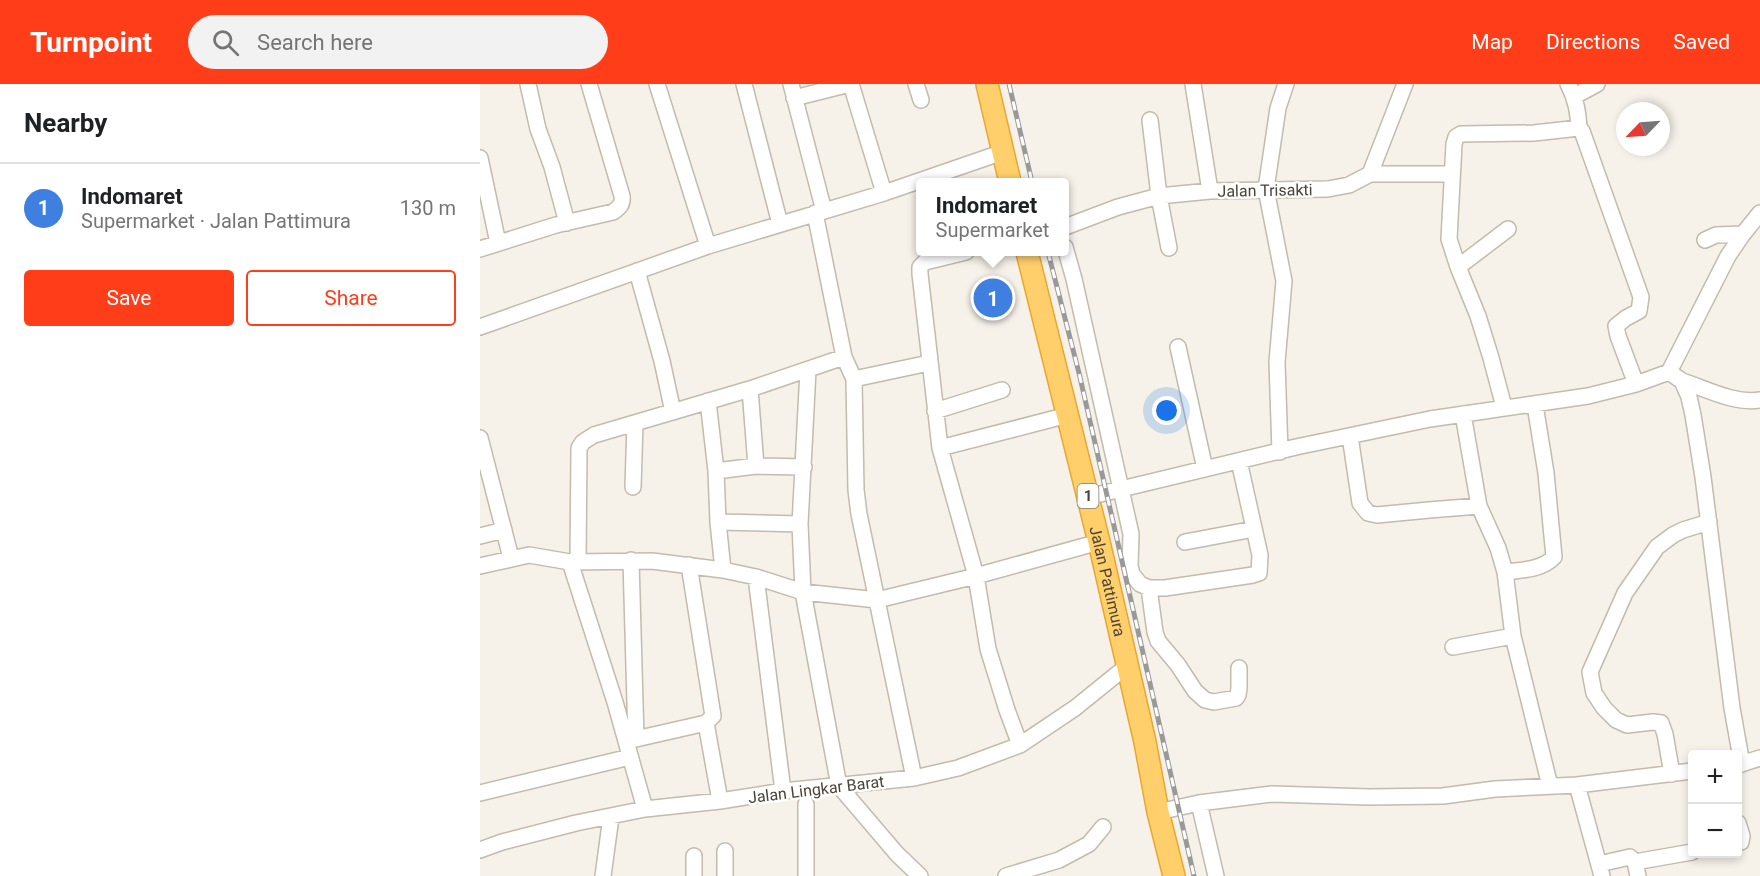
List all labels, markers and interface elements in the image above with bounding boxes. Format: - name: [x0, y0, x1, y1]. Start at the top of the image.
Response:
- search box: [188, 15, 608, 69]
- text: Turnpoint: [30, 26, 152, 59]
- icon: search: [209, 26, 242, 59]
- text: Search here: [257, 30, 373, 55]
- text: Map: [1471, 30, 1513, 54]
- text: Directions: [1546, 30, 1640, 54]
- text: Saved: [1673, 30, 1730, 54]
- north arrow: [1616, 102, 1670, 156]
- text: Nearby: [24, 108, 107, 138]
- popup: [916, 178, 1069, 256]
- street label: Jalan Trisakti: [1217, 180, 1313, 201]
- text: Indomaret: [81, 184, 183, 209]
- text: Indomaret: [936, 193, 1037, 218]
- text: 1: [38, 196, 49, 220]
- text: 130 m: [400, 196, 456, 220]
- text: Supermarket · Jalan Pattimura: [81, 209, 351, 233]
- text: Supermarket: [936, 218, 1049, 242]
- button: Save: [24, 270, 234, 326]
- button: Share: [246, 270, 456, 326]
- pin: 1: [974, 276, 1012, 320]
- your location: [1152, 396, 1181, 425]
- road number: 1: [1078, 484, 1098, 508]
- street label: Jalan Pattimura: [1085, 524, 1129, 638]
- map controls: [1688, 750, 1742, 858]
- button: +: [1688, 750, 1742, 804]
- street label: Jalan Lingkar Barat: [747, 772, 885, 807]
- button: −: [1688, 804, 1742, 858]

